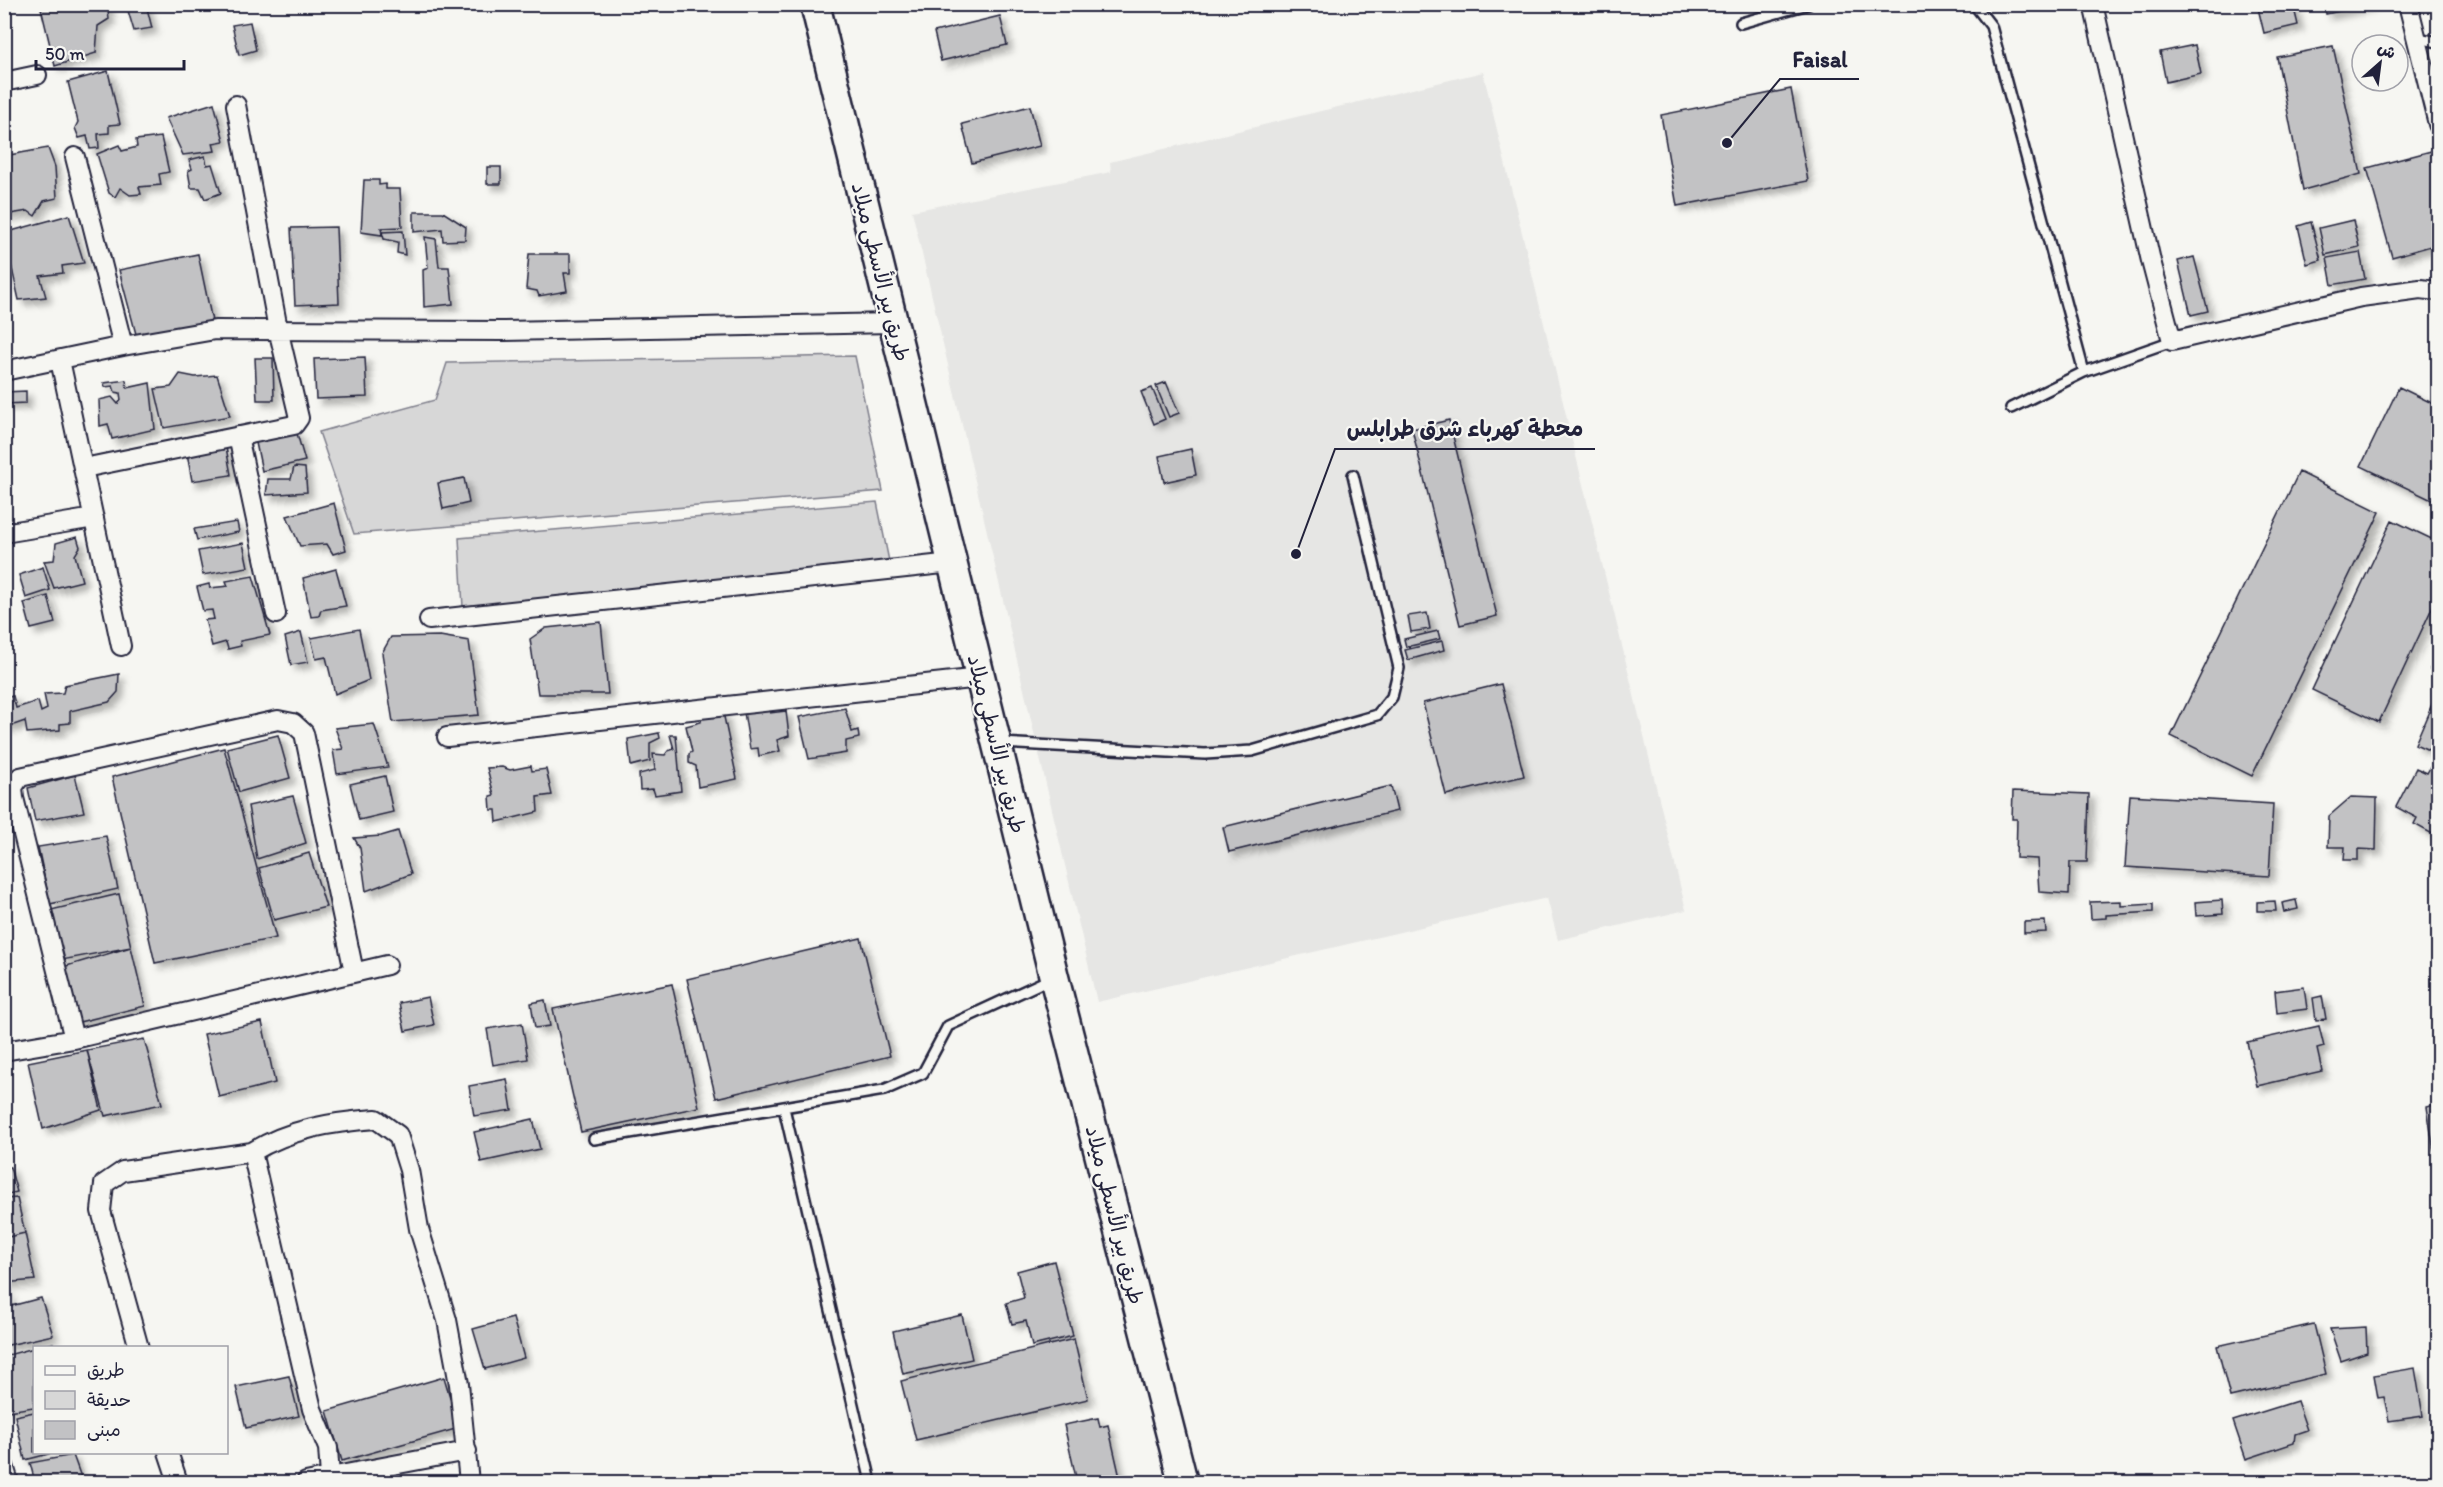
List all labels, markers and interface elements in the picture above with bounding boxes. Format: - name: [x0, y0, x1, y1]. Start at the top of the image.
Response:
- scale bar: [36, 33, 184, 71]
- north arrow: [2350, 33, 2410, 93]
- text: ش: [2375, 38, 2399, 63]
- callout: Faisal: [1780, 39, 1859, 79]
- text: 50 m: [45, 43, 85, 65]
- text: Faisal: [1792, 46, 1848, 73]
- street label: طريق بير الأسطى ميلاد: [845, 180, 916, 365]
- callout: محطة كهرباء شرق طرابلس: [1335, 409, 1595, 449]
- text: محطة كهرباء شرق طرابلس: [1347, 415, 1583, 442]
- street label: طريق بير الأسطى ميلاد: [961, 652, 1032, 837]
- street label: طريق بير الأسطى ميلاد: [1079, 1123, 1150, 1308]
- legend: [33, 1346, 228, 1454]
- text: طريق: [87, 1359, 125, 1381]
- text: حديقة: [87, 1389, 131, 1411]
- text: مبنى: [87, 1419, 121, 1441]

